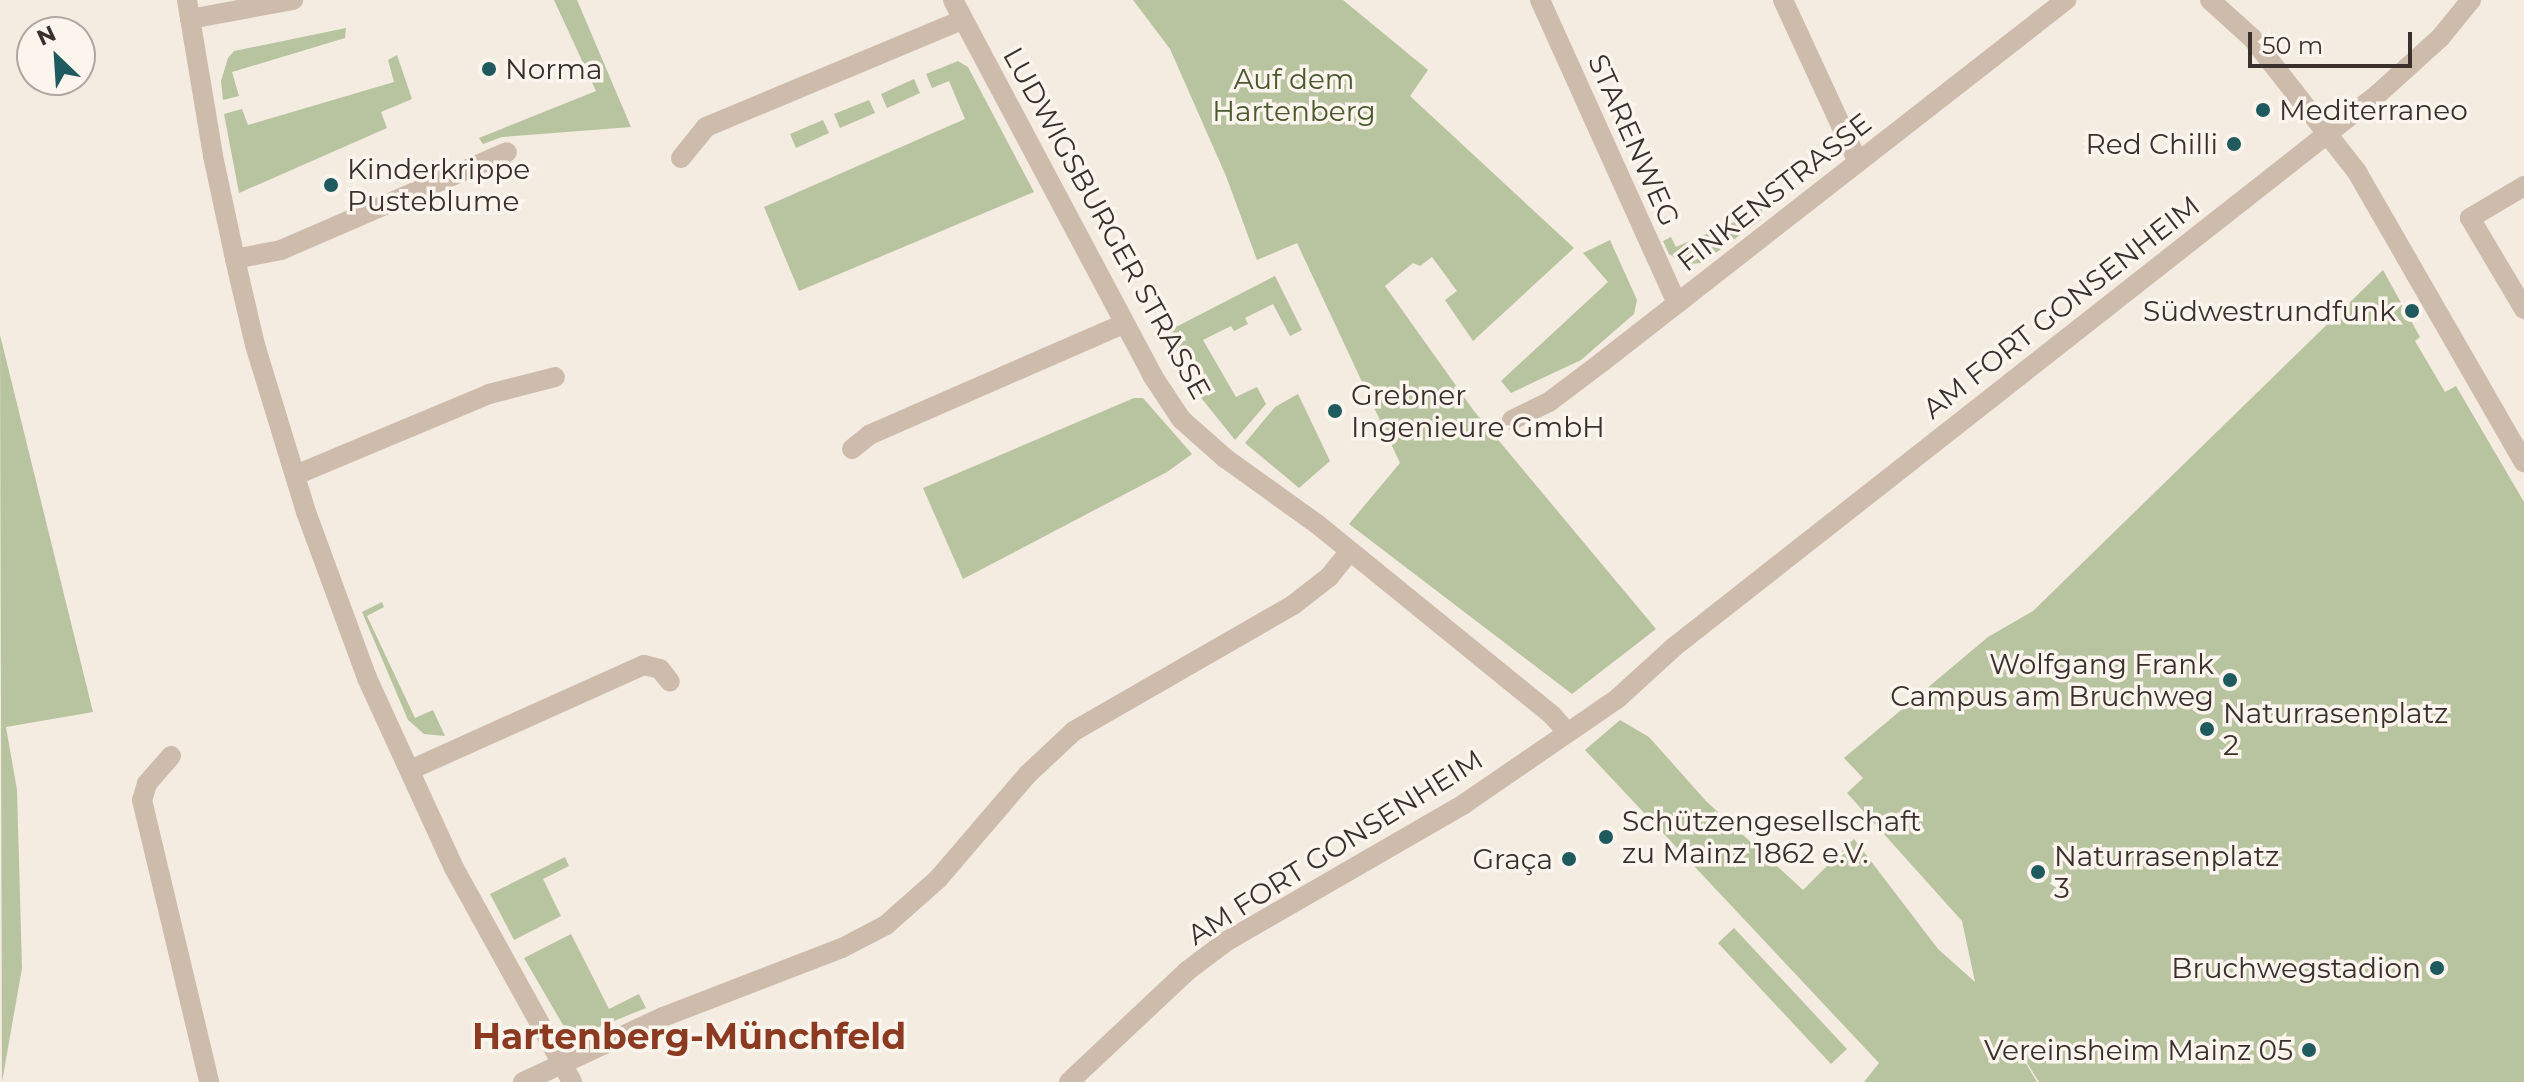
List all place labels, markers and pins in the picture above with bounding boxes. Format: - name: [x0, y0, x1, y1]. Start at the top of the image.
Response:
- place label: Norma: [505, 52, 603, 86]
- marker: Norma: [480, 60, 498, 78]
- place label: Mediterraneo: [2279, 93, 2468, 127]
- marker: Mediterraneo: [2254, 101, 2272, 119]
- place label: Red Chilli: [2086, 127, 2218, 161]
- marker: Red Chilli: [2225, 135, 2243, 153]
- place label: Kinderkrippe Pusteblume: [347, 152, 530, 218]
- marker: Kinderkrippe Pusteblume: [322, 176, 340, 194]
- place label: Südwestrundfunk: [2143, 294, 2396, 328]
- marker: Südwestrundfunk: [2403, 302, 2421, 320]
- place label: Grebner Ingenieure GmbH: [1351, 378, 1605, 444]
- marker: Grebner Ingenieure GmbH: [1326, 402, 1344, 420]
- place label: Wolfgang Frank Campus am Bruchweg: [1890, 647, 2214, 713]
- marker: Wolfgang Frank Campus am Bruchweg: [2221, 671, 2239, 689]
- place label: Naturrasenplatz 2: [2223, 696, 2448, 762]
- marker: Naturrasenplatz 2: [2198, 720, 2216, 738]
- place label: Schützengesellschaft zu Mainz 1862 e.V.: [1622, 804, 1921, 870]
- marker: Schützengesellschaft zu Mainz 1862 e.V.: [1597, 828, 1615, 846]
- place label: Naturrasenplatz 3: [2054, 839, 2279, 905]
- place label: Graça: [1472, 842, 1553, 876]
- marker: Graça: [1560, 850, 1578, 868]
- marker: Naturrasenplatz 3: [2029, 863, 2047, 881]
- place label: Bruchwegstadion: [2171, 951, 2421, 985]
- marker: Bruchwegstadion: [2428, 959, 2446, 977]
- place label: Vereinsheim Mainz 05: [1984, 1033, 2293, 1067]
- marker: Vereinsheim Mainz 05: [2300, 1041, 2318, 1059]

